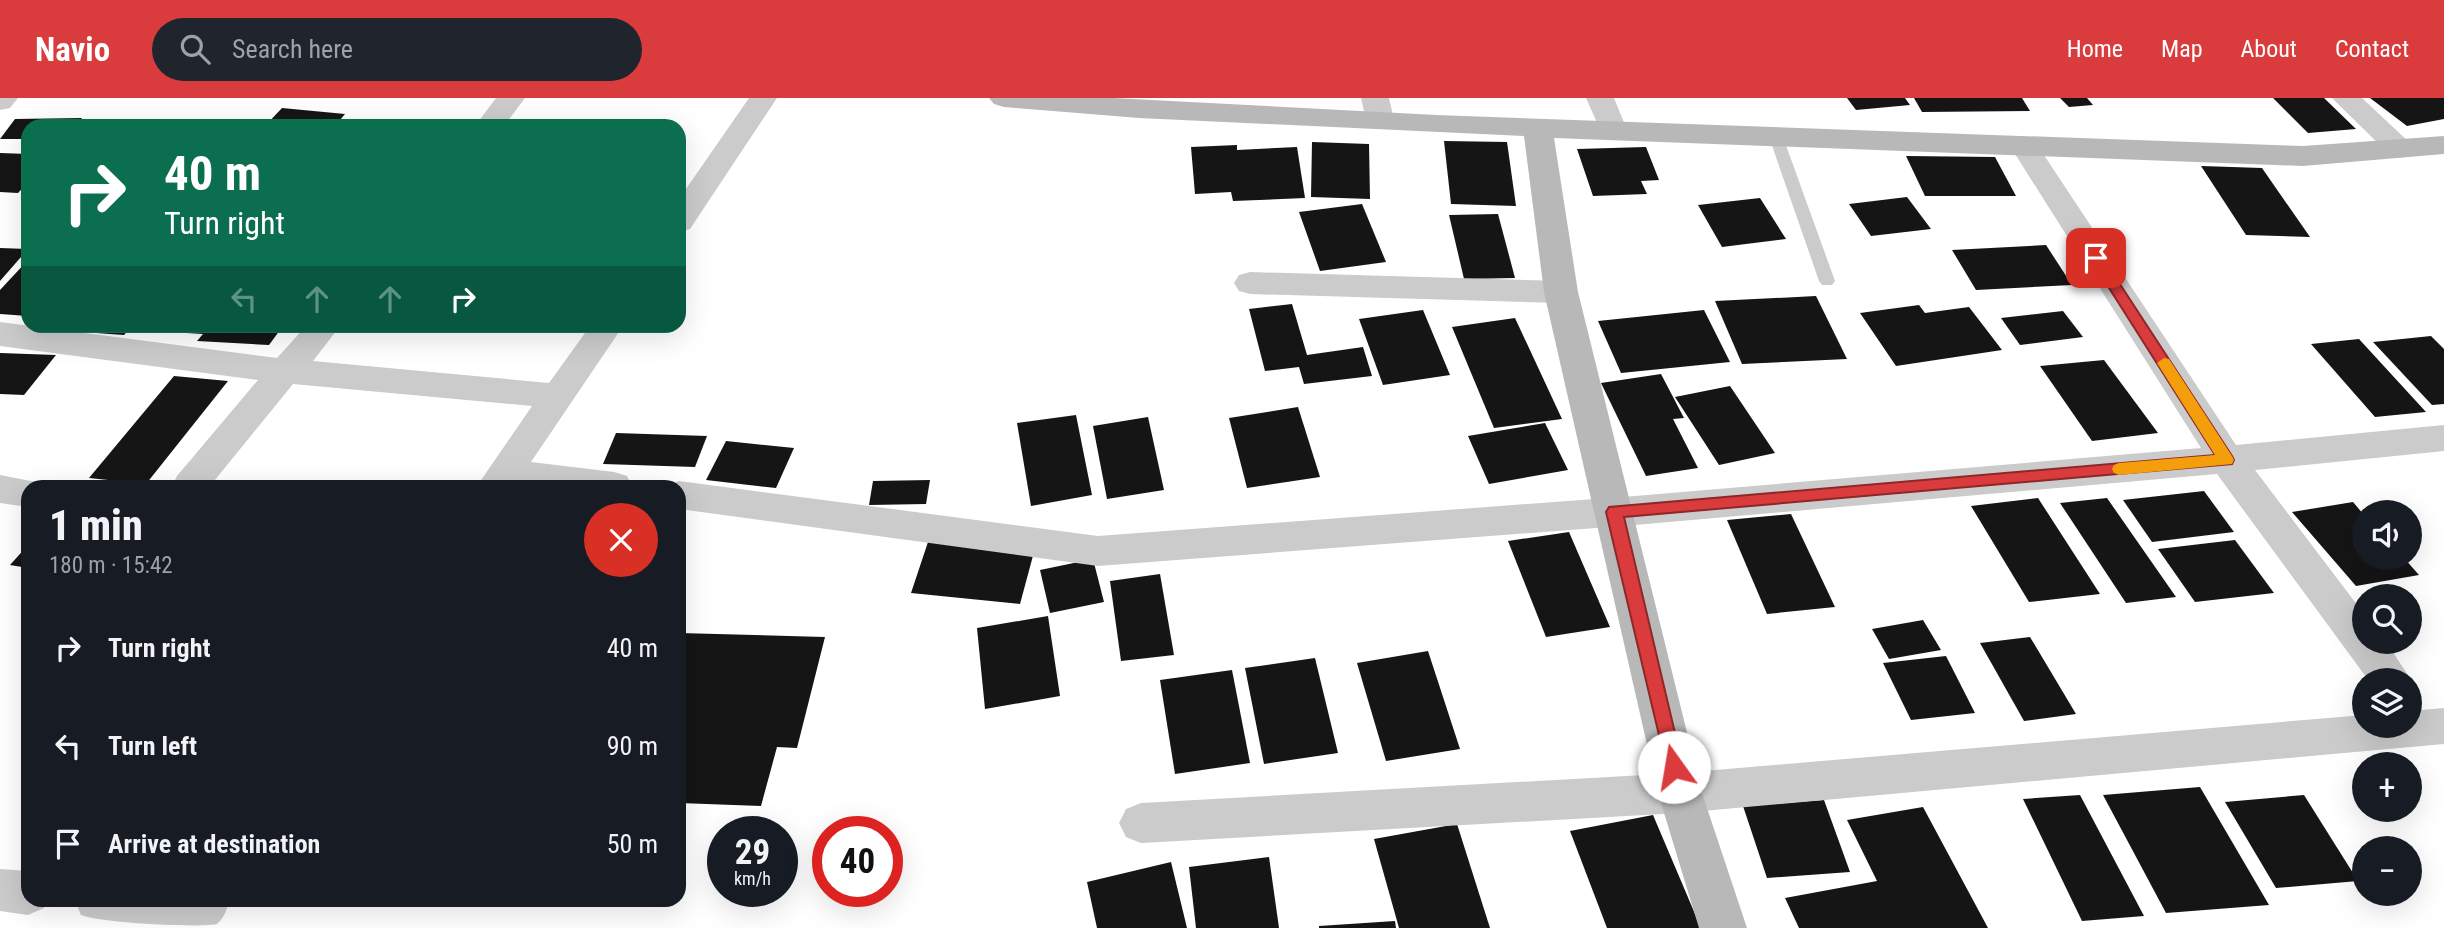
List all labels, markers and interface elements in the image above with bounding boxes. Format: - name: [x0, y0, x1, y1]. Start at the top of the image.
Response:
- search box: [152, 18, 642, 81]
- text: Navio: [35, 30, 110, 69]
- icon: search: [176, 30, 214, 68]
- text: Search here: [232, 34, 353, 64]
- text: Home: [2067, 35, 2123, 63]
- text: Map: [2161, 35, 2203, 63]
- text: About: [2241, 35, 2297, 63]
- text: Contact: [2335, 35, 2409, 63]
- text: 40 m: [164, 145, 261, 202]
- icon: right: [49, 147, 140, 238]
- text: Turn right: [164, 204, 285, 242]
- pin: [2066, 228, 2126, 288]
- icon: arrive: [2077, 239, 2115, 277]
- icon: left: [225, 280, 263, 318]
- icon: ahead: [298, 280, 336, 318]
- icon: ahead: [371, 280, 409, 318]
- icon: right: [444, 280, 482, 318]
- map controls: [2352, 500, 2422, 906]
- button: sound: [2352, 500, 2422, 570]
- text: 1 min: [49, 501, 143, 550]
- button: close: [584, 503, 658, 577]
- text: 180 m · 15:42: [49, 552, 173, 579]
- button: search: [2352, 584, 2422, 654]
- icon: right: [49, 629, 87, 667]
- text: Turn right: [108, 633, 210, 663]
- text: 40 m: [607, 633, 658, 663]
- button: layers: [2352, 668, 2422, 738]
- icon: left: [49, 727, 87, 765]
- position arrow: [1637, 730, 1711, 804]
- text: Turn left: [108, 731, 197, 761]
- text: 90 m: [607, 731, 658, 761]
- button: +: [2352, 752, 2422, 822]
- speed limit sign: 40: [812, 816, 903, 907]
- icon: arrive: [49, 825, 87, 863]
- text: Arrive at destination: [108, 829, 320, 859]
- text: 50 m: [607, 829, 658, 859]
- text: 29: [735, 832, 770, 873]
- button: −: [2352, 836, 2422, 906]
- text: km/h: [734, 868, 771, 889]

